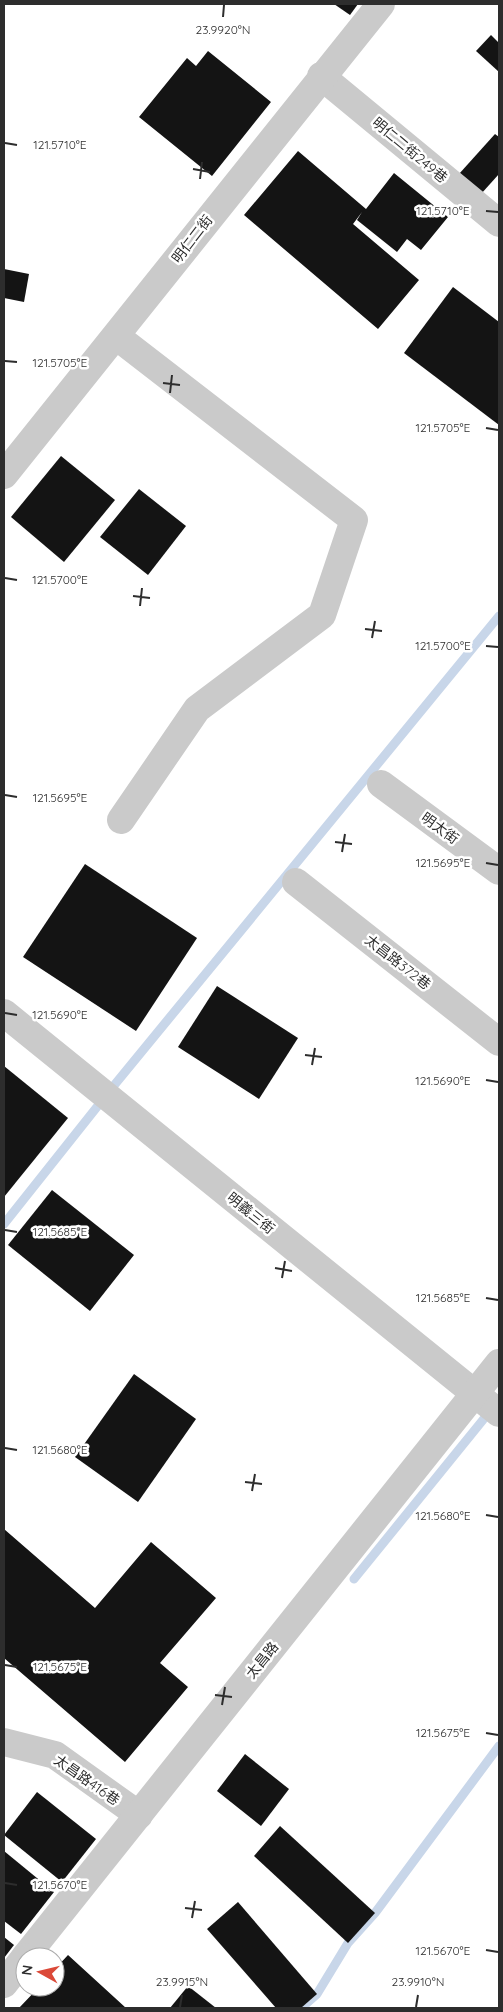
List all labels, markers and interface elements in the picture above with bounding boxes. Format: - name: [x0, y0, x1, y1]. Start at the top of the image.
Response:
- text: 23.9920°N: [195, 22, 251, 37]
- street label: 明仁二街249巷: [369, 113, 451, 187]
- text: 121.5710°E: [33, 137, 87, 152]
- text: 121.5710°E: [416, 203, 470, 218]
- street label: 明仁二街: [168, 211, 216, 267]
- text: 121.5705°E: [33, 355, 88, 370]
- text: 121.5705°E: [416, 420, 471, 435]
- text: 121.5700°E: [32, 572, 88, 587]
- text: 121.5700°E: [415, 638, 471, 653]
- text: 121.5695°E: [33, 790, 88, 805]
- street label: 明太街: [418, 808, 462, 848]
- text: 121.5695°E: [416, 855, 471, 870]
- street label: 太昌路372巷: [362, 931, 434, 993]
- text: 121.5690°E: [32, 1007, 88, 1022]
- text: 121.5690°E: [415, 1073, 471, 1088]
- street label: 明義三街: [224, 1188, 278, 1238]
- text: 121.5685°E: [33, 1224, 87, 1239]
- text: 121.5685°E: [416, 1290, 470, 1305]
- text: 121.5680°E: [32, 1442, 88, 1457]
- text: 121.5680°E: [415, 1508, 471, 1523]
- street label: 太昌路: [242, 1638, 282, 1682]
- text: 121.5675°E: [33, 1659, 87, 1674]
- text: 121.5675°E: [416, 1725, 470, 1740]
- street label: 太昌路416巷: [51, 1751, 123, 1809]
- text: 121.5670°E: [33, 1877, 88, 1892]
- text: 121.5670°E: [416, 1943, 471, 1958]
- north arrow: [15, 1947, 65, 1997]
- text: N: [17, 1964, 37, 1977]
- text: 23.9915°N: [156, 1974, 208, 1989]
- text: 23.9910°N: [392, 1974, 444, 1989]

